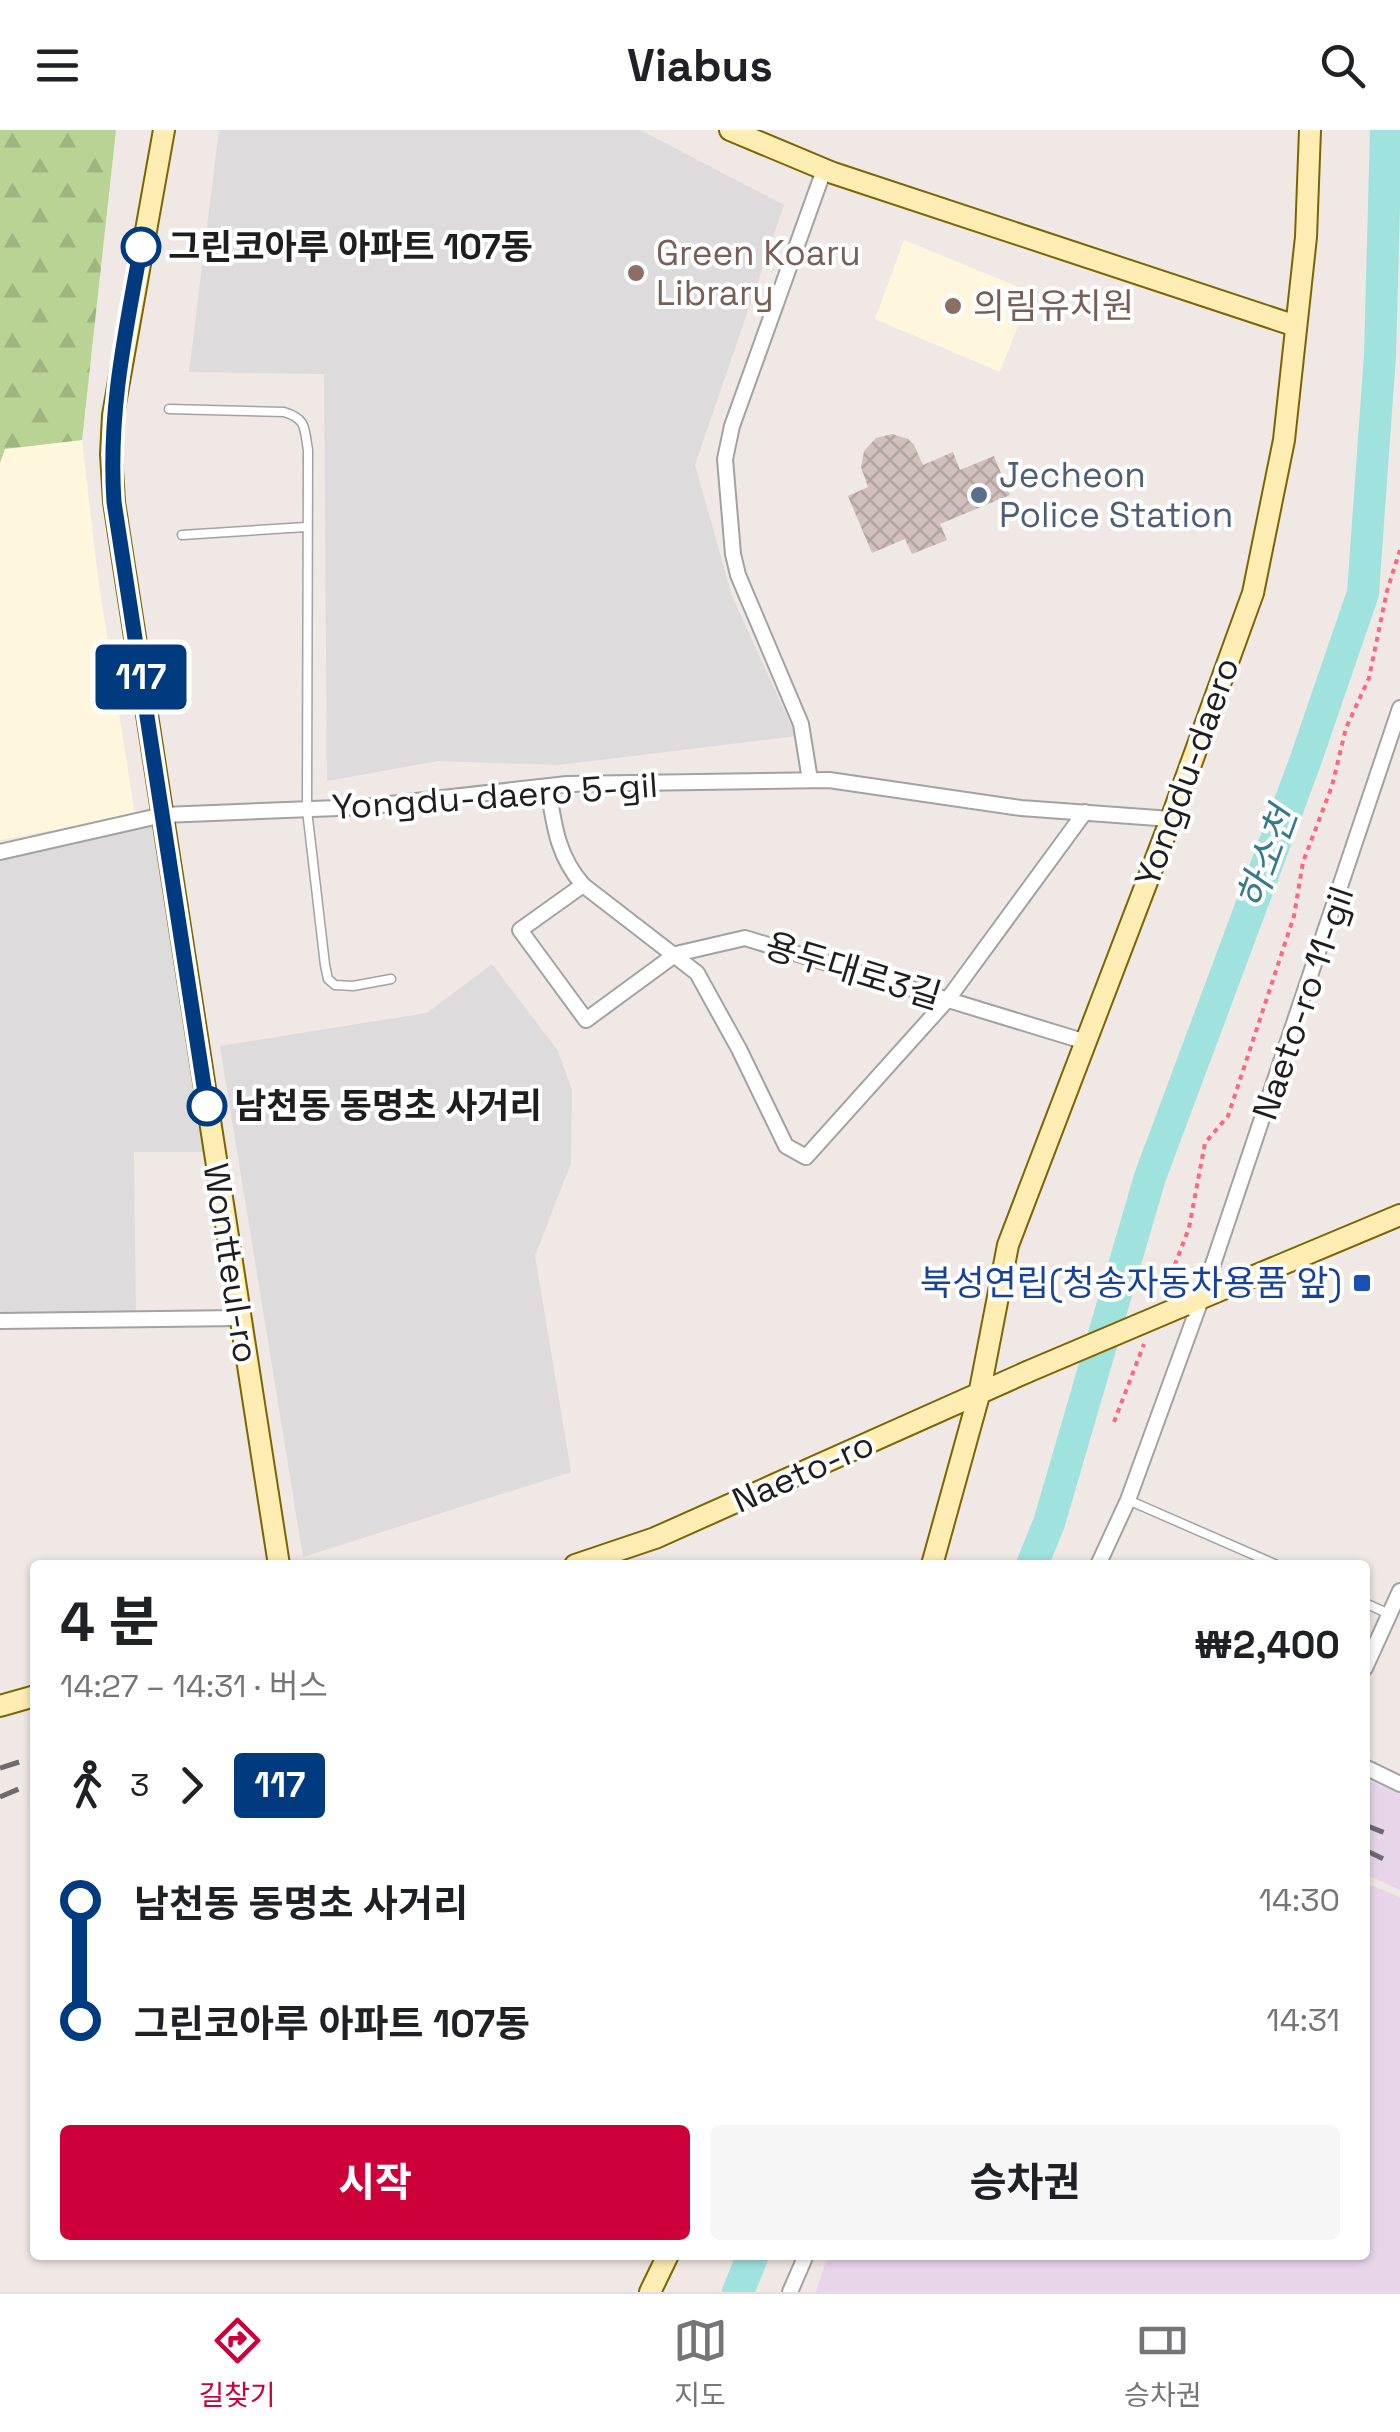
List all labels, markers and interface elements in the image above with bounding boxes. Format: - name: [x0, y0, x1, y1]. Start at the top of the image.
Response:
- text: Viabus: [627, 37, 773, 94]
- icon: menu: [30, 38, 85, 93]
- icon: search: [1315, 38, 1370, 93]
- place label: 그린코아루 아파트 107동: [168, 225, 533, 269]
- marker: 그린코아루 아파트 107동: [122, 228, 160, 266]
- place label: Green Koaru Library: [656, 231, 861, 315]
- marker: Green Koaru Library: [625, 262, 647, 284]
- place label: 의림유치원: [973, 284, 1134, 328]
- marker: 의림유치원: [942, 295, 964, 317]
- place label: Jecheon Police Station: [999, 453, 1233, 537]
- marker: Jecheon Police Station: [968, 484, 990, 506]
- line badge: 117: [84, 644, 198, 710]
- street label: Yongdu-daero: [1125, 651, 1249, 893]
- text: 117: [115, 655, 167, 699]
- street label: Yongdu-daero 5-gil: [331, 763, 659, 829]
- water label: 하소천: [1227, 797, 1309, 915]
- street label: Naeto-ro 11-gil: [1242, 881, 1364, 1125]
- street label: 용두대로3길: [759, 923, 947, 1019]
- place label: 남천동 동명초 사거리: [234, 1084, 542, 1128]
- marker: 남천동 동명초 사거리: [188, 1087, 226, 1125]
- street label: Wontteul-ro: [194, 1160, 268, 1366]
- place label: 북성연립(청송자동차용품 앞): [920, 1261, 1342, 1305]
- marker: 북성연립(청송자동차용품 앞): [1351, 1272, 1373, 1294]
- street label: Naeto-ro: [725, 1421, 881, 1523]
- text: 4 분: [60, 1587, 160, 1657]
- text: ₩2,400: [1194, 1621, 1340, 1669]
- text: 14:27 – 14:31 · 버스: [60, 1666, 328, 1706]
- icon: walk: [60, 1758, 115, 1813]
- icon: forward: [164, 1758, 219, 1813]
- text: 117: [254, 1763, 305, 1807]
- text: 3: [130, 1765, 149, 1805]
- text: 남천동 동명초 사거리: [134, 1880, 468, 1928]
- text: 14:30: [1259, 1880, 1340, 1920]
- text: 그린코아루 아파트 107동: [134, 2000, 530, 2048]
- text: 14:31: [1266, 2000, 1340, 2040]
- button: 시작: [60, 2125, 690, 2240]
- button: 승차권: [710, 2125, 1340, 2240]
- tab: 길찾기: [198, 2313, 276, 2413]
- tab: 지도: [673, 2313, 728, 2413]
- tab: 승차권: [1124, 2313, 1202, 2413]

